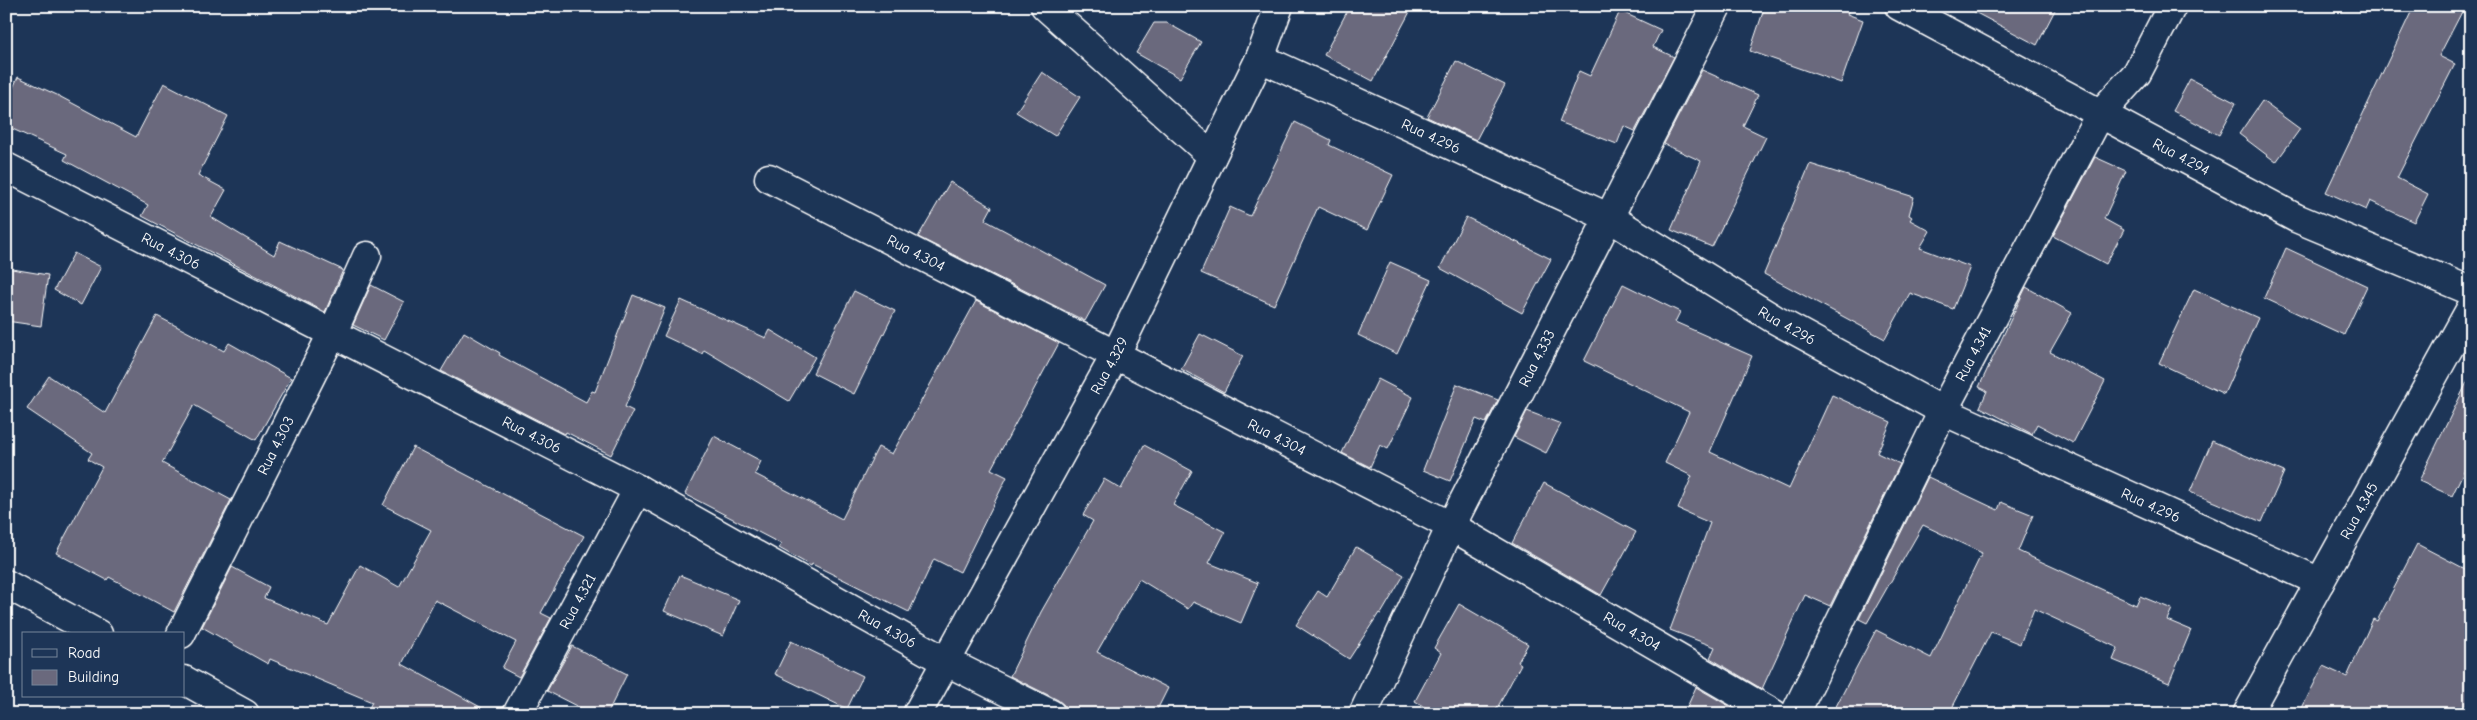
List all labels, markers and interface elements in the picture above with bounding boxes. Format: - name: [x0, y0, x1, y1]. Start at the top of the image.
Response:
- street label: Rua 4.296: [1399, 115, 1463, 157]
- street label: Rua 4.294: [2150, 134, 2213, 179]
- street label: Rua 4.306: [138, 228, 203, 273]
- street label: Rua 4.304: [884, 231, 948, 275]
- street label: Rua 4.296: [1755, 302, 1819, 349]
- street label: Rua 4.341: [1951, 323, 1995, 384]
- street label: Rua 4.333: [1515, 327, 1559, 390]
- street label: Rua 4.329: [1087, 334, 1132, 397]
- street label: Rua 4.306: [499, 412, 564, 457]
- street label: Rua 4.303: [254, 413, 298, 478]
- street label: Rua 4.304: [1245, 415, 1309, 459]
- street label: Rua 4.345: [2336, 479, 2382, 542]
- street label: Rua 4.296: [2118, 484, 2183, 526]
- street label: Rua 4.321: [555, 570, 600, 632]
- street label: Rua 4.306: [855, 605, 919, 652]
- street label: Rua 4.304: [1600, 608, 1664, 655]
- legend: [22, 632, 185, 698]
- text: Road: [68, 644, 100, 662]
- text: Building: [68, 668, 119, 686]

